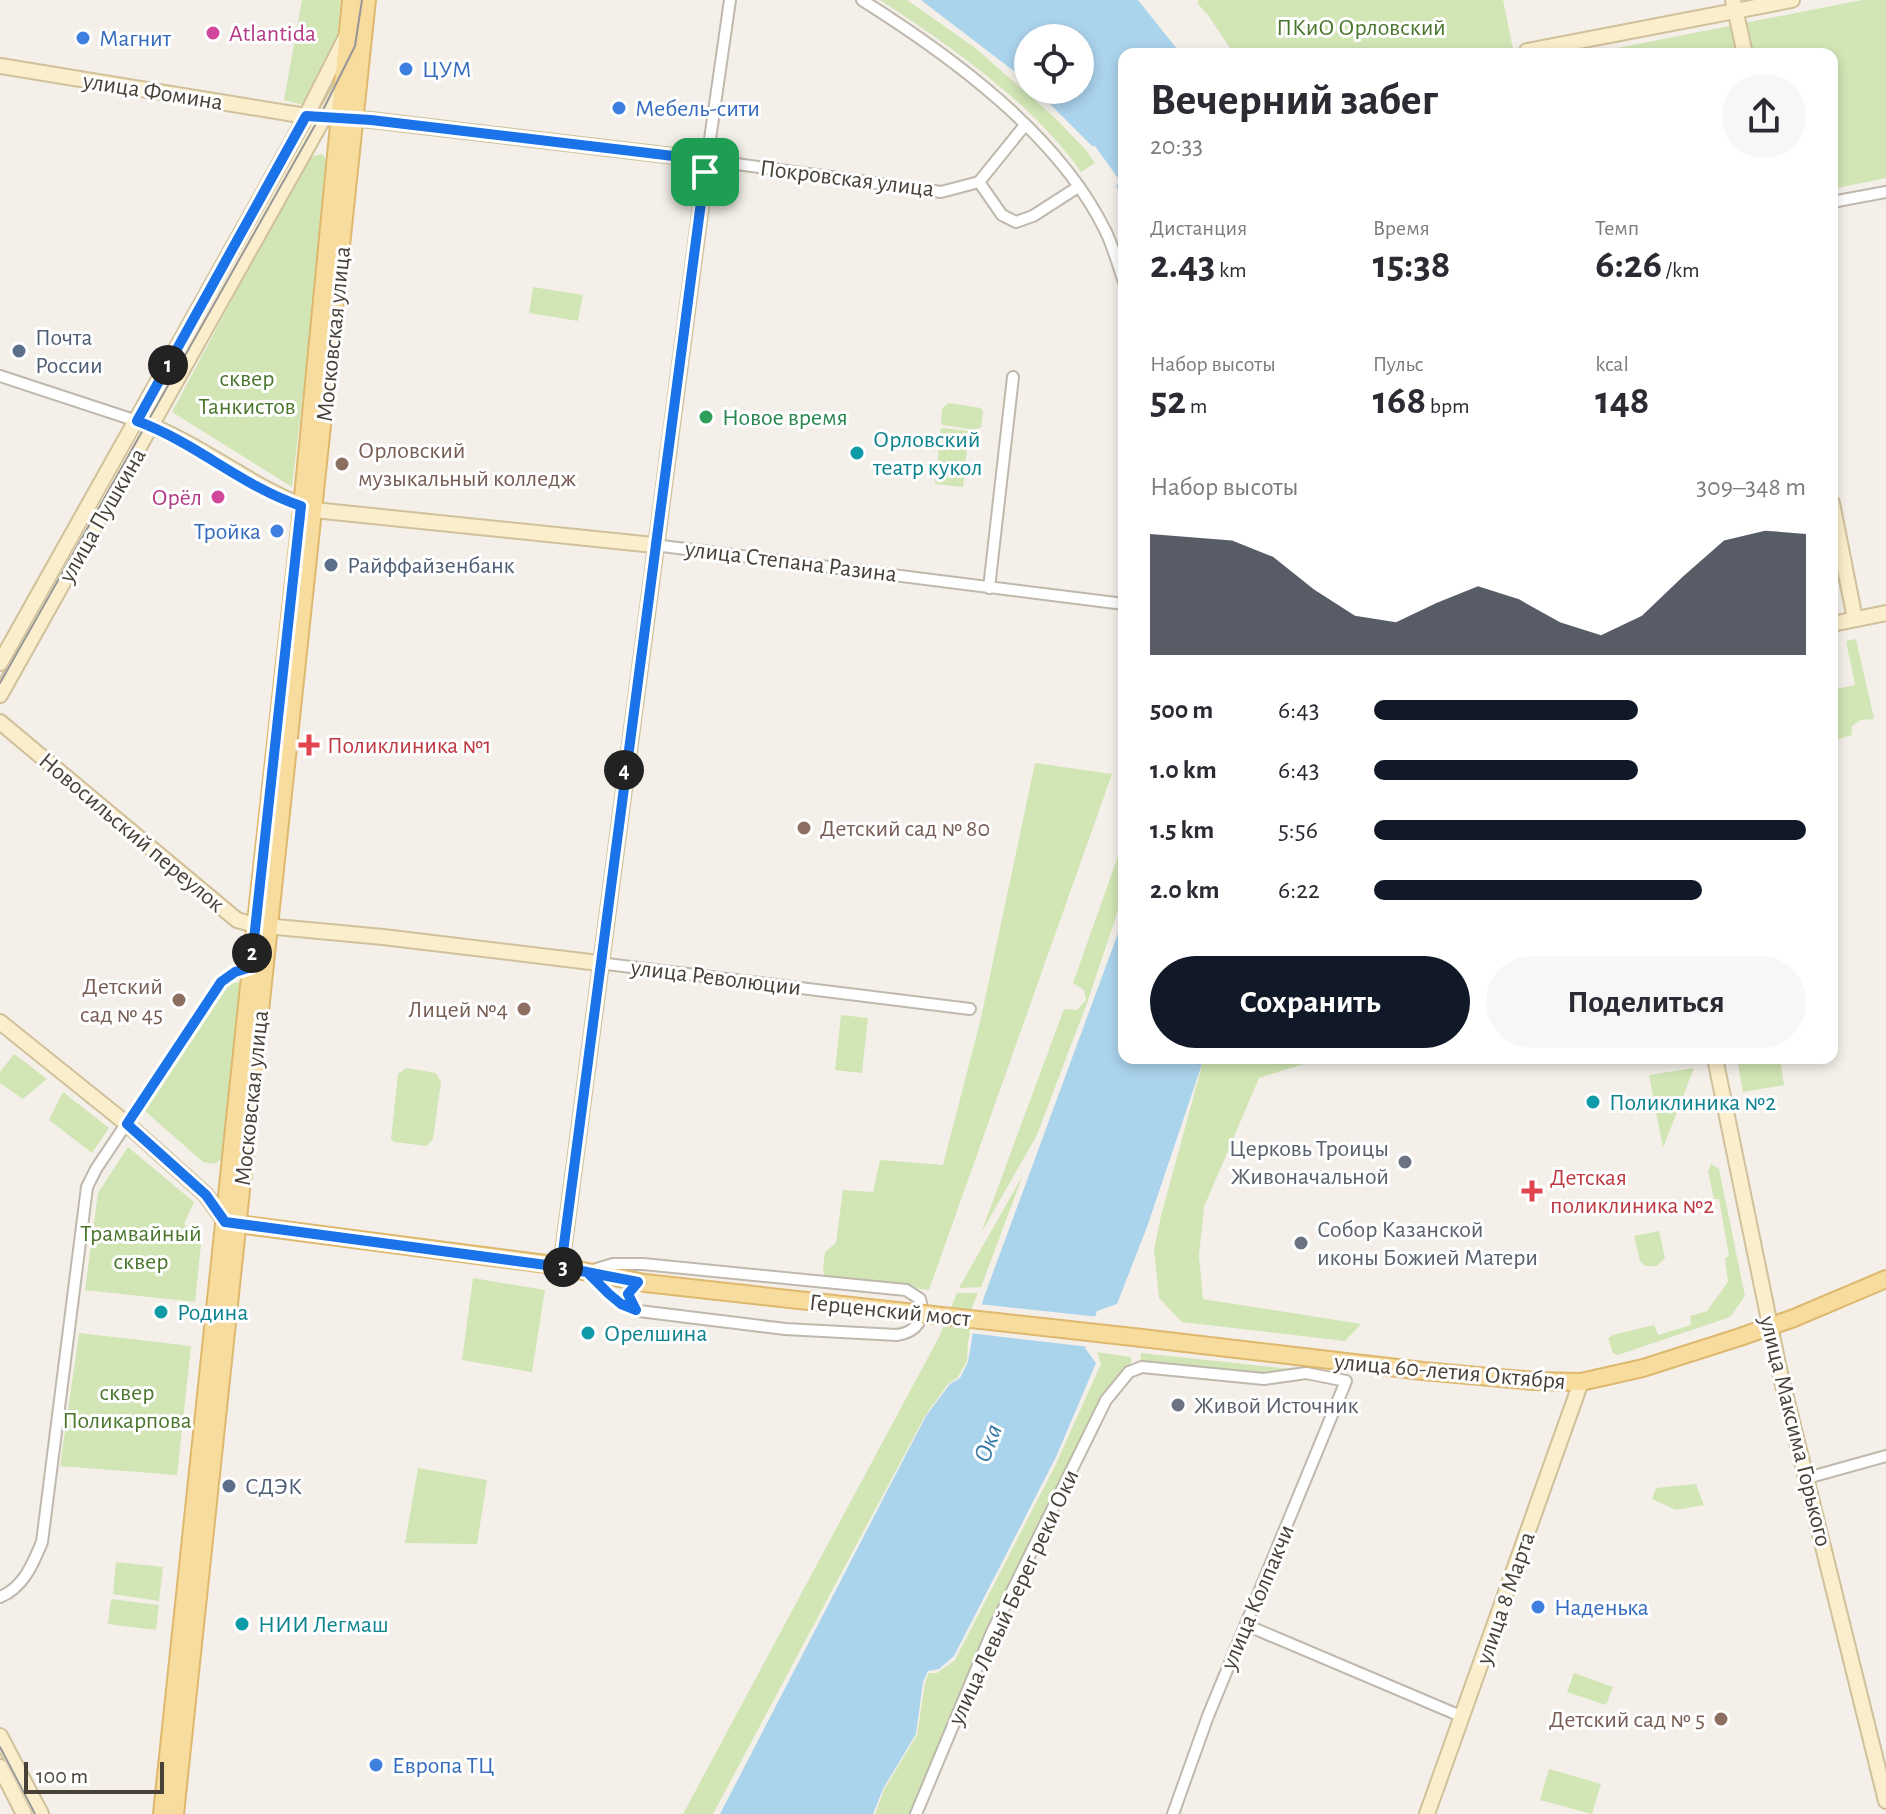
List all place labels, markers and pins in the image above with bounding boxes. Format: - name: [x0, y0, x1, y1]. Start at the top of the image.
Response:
- place label: Atlantida: [229, 22, 316, 46]
- marker: Atlantida: [204, 24, 222, 42]
- place label: Магнит: [99, 27, 171, 51]
- marker: Магнит: [74, 29, 92, 47]
- place label: ЦУМ: [422, 58, 472, 82]
- marker: ЦУМ: [397, 60, 415, 78]
- place label: Мебель-сити: [635, 97, 760, 121]
- marker: Мебель-сити: [610, 99, 628, 117]
- pin: [671, 138, 739, 206]
- place label: Почта России: [35, 326, 103, 378]
- marker: Почта России: [10, 342, 28, 360]
- pin: 1: [148, 345, 188, 385]
- place label: Новое время: [722, 406, 848, 430]
- marker: Новое время: [697, 408, 715, 426]
- place label: Орловский театр кукол: [872, 428, 982, 480]
- place label: Орловский музыкальный колледж: [358, 439, 576, 491]
- marker: Орловский театр кукол: [848, 444, 866, 462]
- marker: Орловский музыкальный колледж: [333, 455, 351, 473]
- place label: Орёл: [151, 486, 202, 510]
- marker: Орёл: [209, 488, 227, 506]
- place label: Тройка: [194, 520, 261, 544]
- marker: Тройка: [268, 522, 286, 540]
- place label: Райффайзенбанк: [347, 554, 515, 578]
- marker: Райффайзенбанк: [322, 556, 340, 574]
- marker: Поликлиника №1: [298, 734, 320, 756]
- place label: Поликлиника №1: [327, 734, 491, 758]
- pin: 4: [604, 750, 644, 790]
- place label: Детский сад № 80: [820, 817, 990, 841]
- marker: Детский сад № 80: [795, 819, 813, 837]
- pin: 2: [232, 933, 272, 973]
- place label: Детский сад № 45: [80, 975, 163, 1027]
- marker: Детский сад № 45: [170, 991, 188, 1009]
- place label: Лицей №4: [408, 998, 508, 1022]
- marker: Лицей №4: [515, 1000, 533, 1018]
- place label: Поликлиника №2: [1609, 1091, 1776, 1115]
- marker: Поликлиника №2: [1584, 1093, 1602, 1111]
- place label: Церковь Троицы Живоначальной: [1229, 1137, 1389, 1189]
- marker: Церковь Троицы Живоначальной: [1396, 1153, 1414, 1171]
- place label: Детская поликлиника №2: [1550, 1166, 1714, 1218]
- marker: Детская поликлиника №2: [1521, 1180, 1543, 1202]
- place label: Собор Казанской иконы Божией Матери: [1317, 1218, 1538, 1270]
- marker: Собор Казанской иконы Божией Матери: [1292, 1234, 1310, 1252]
- pin: 3: [543, 1247, 583, 1287]
- place label: Родина: [177, 1301, 248, 1325]
- marker: Родина: [152, 1303, 170, 1321]
- place label: Орелшина: [604, 1322, 707, 1346]
- marker: Орелшина: [579, 1324, 597, 1342]
- place label: Живой Источник: [1194, 1394, 1358, 1418]
- marker: Живой Источник: [1169, 1396, 1187, 1414]
- place label: СДЭК: [245, 1475, 302, 1499]
- marker: СДЭК: [220, 1477, 238, 1495]
- place label: Наденька: [1554, 1596, 1649, 1620]
- marker: Наденька: [1529, 1598, 1547, 1616]
- place label: НИИ Легмаш: [258, 1613, 389, 1637]
- marker: НИИ Легмаш: [233, 1615, 251, 1633]
- place label: Детский сад № 5: [1549, 1708, 1705, 1732]
- marker: Детский сад № 5: [1712, 1710, 1730, 1728]
- place label: Европа ТЦ: [392, 1754, 495, 1778]
- marker: Европа ТЦ: [367, 1756, 385, 1774]

